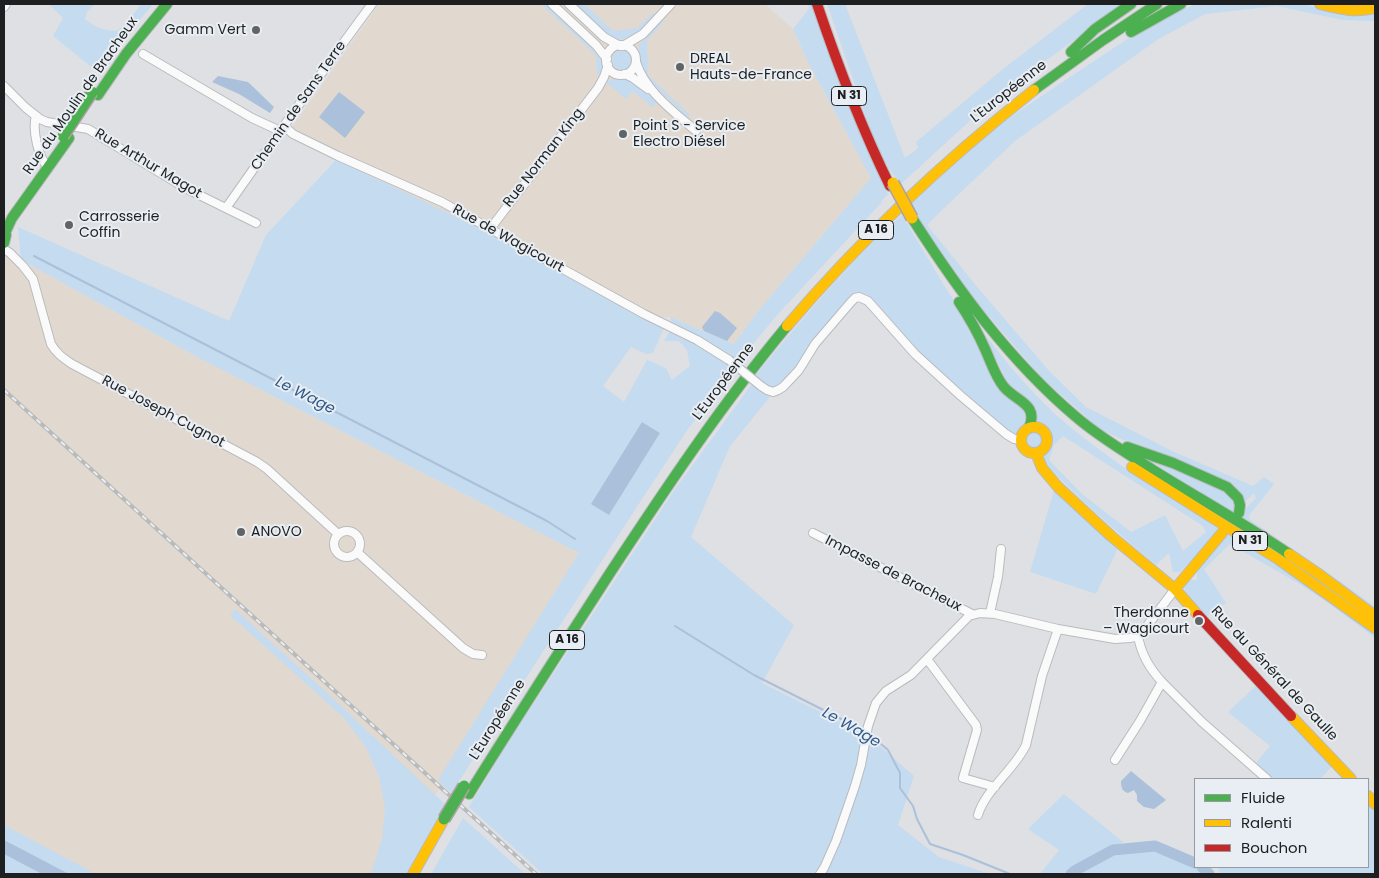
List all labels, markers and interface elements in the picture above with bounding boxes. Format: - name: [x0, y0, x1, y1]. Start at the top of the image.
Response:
- street label: Rue du Moulin de Bracheux: [20, 14, 142, 178]
- place label: Gamm Vert: [165, 22, 246, 38]
- marker: Gamm Vert: [250, 24, 262, 36]
- street label: Chemin de Sans Terre: [248, 38, 350, 174]
- place label: DREAL Hauts-de-France: [690, 51, 812, 84]
- street label: L'Européenne: [968, 57, 1050, 127]
- marker: DREAL Hauts-de-France: [674, 61, 686, 73]
- road number: N 31: [832, 86, 866, 105]
- street label: Rue Norman King: [500, 105, 588, 211]
- place label: Point S - Service Electro Diésel: [633, 118, 745, 150]
- street label: Rue Arthur Magot: [92, 125, 204, 203]
- marker: Point S - Service Electro Diésel: [617, 128, 629, 140]
- street label: Rue de Wagicourt: [449, 201, 567, 277]
- place label: Carrosserie Coffin: [79, 209, 159, 242]
- marker: Carrosserie Coffin: [63, 219, 75, 231]
- road number: A 16: [858, 220, 894, 240]
- street label: L'Européenne: [690, 340, 758, 424]
- street label: Rue Joseph Cugnot: [99, 373, 227, 451]
- water label: Le Wage: [272, 373, 338, 419]
- place label: ANOVO: [251, 524, 302, 540]
- marker: ANOVO: [235, 526, 247, 538]
- street label: Impasse de Bracheux: [822, 532, 964, 616]
- road number: N 31: [1232, 532, 1268, 550]
- street label: Rue du Général de Gaulle: [1207, 603, 1341, 745]
- place label: Therdonne – Wagicourt: [1103, 605, 1189, 638]
- marker: Therdonne – Wagicourt: [1193, 615, 1205, 627]
- road number: A 16: [550, 630, 584, 650]
- street label: L'Européenne: [466, 677, 530, 763]
- water label: Le Wage: [819, 704, 883, 752]
- legend: [1194, 778, 1369, 868]
- text: Fluide: [1241, 787, 1285, 808]
- text: Ralenti: [1241, 812, 1292, 833]
- text: Bouchon: [1241, 837, 1307, 858]

